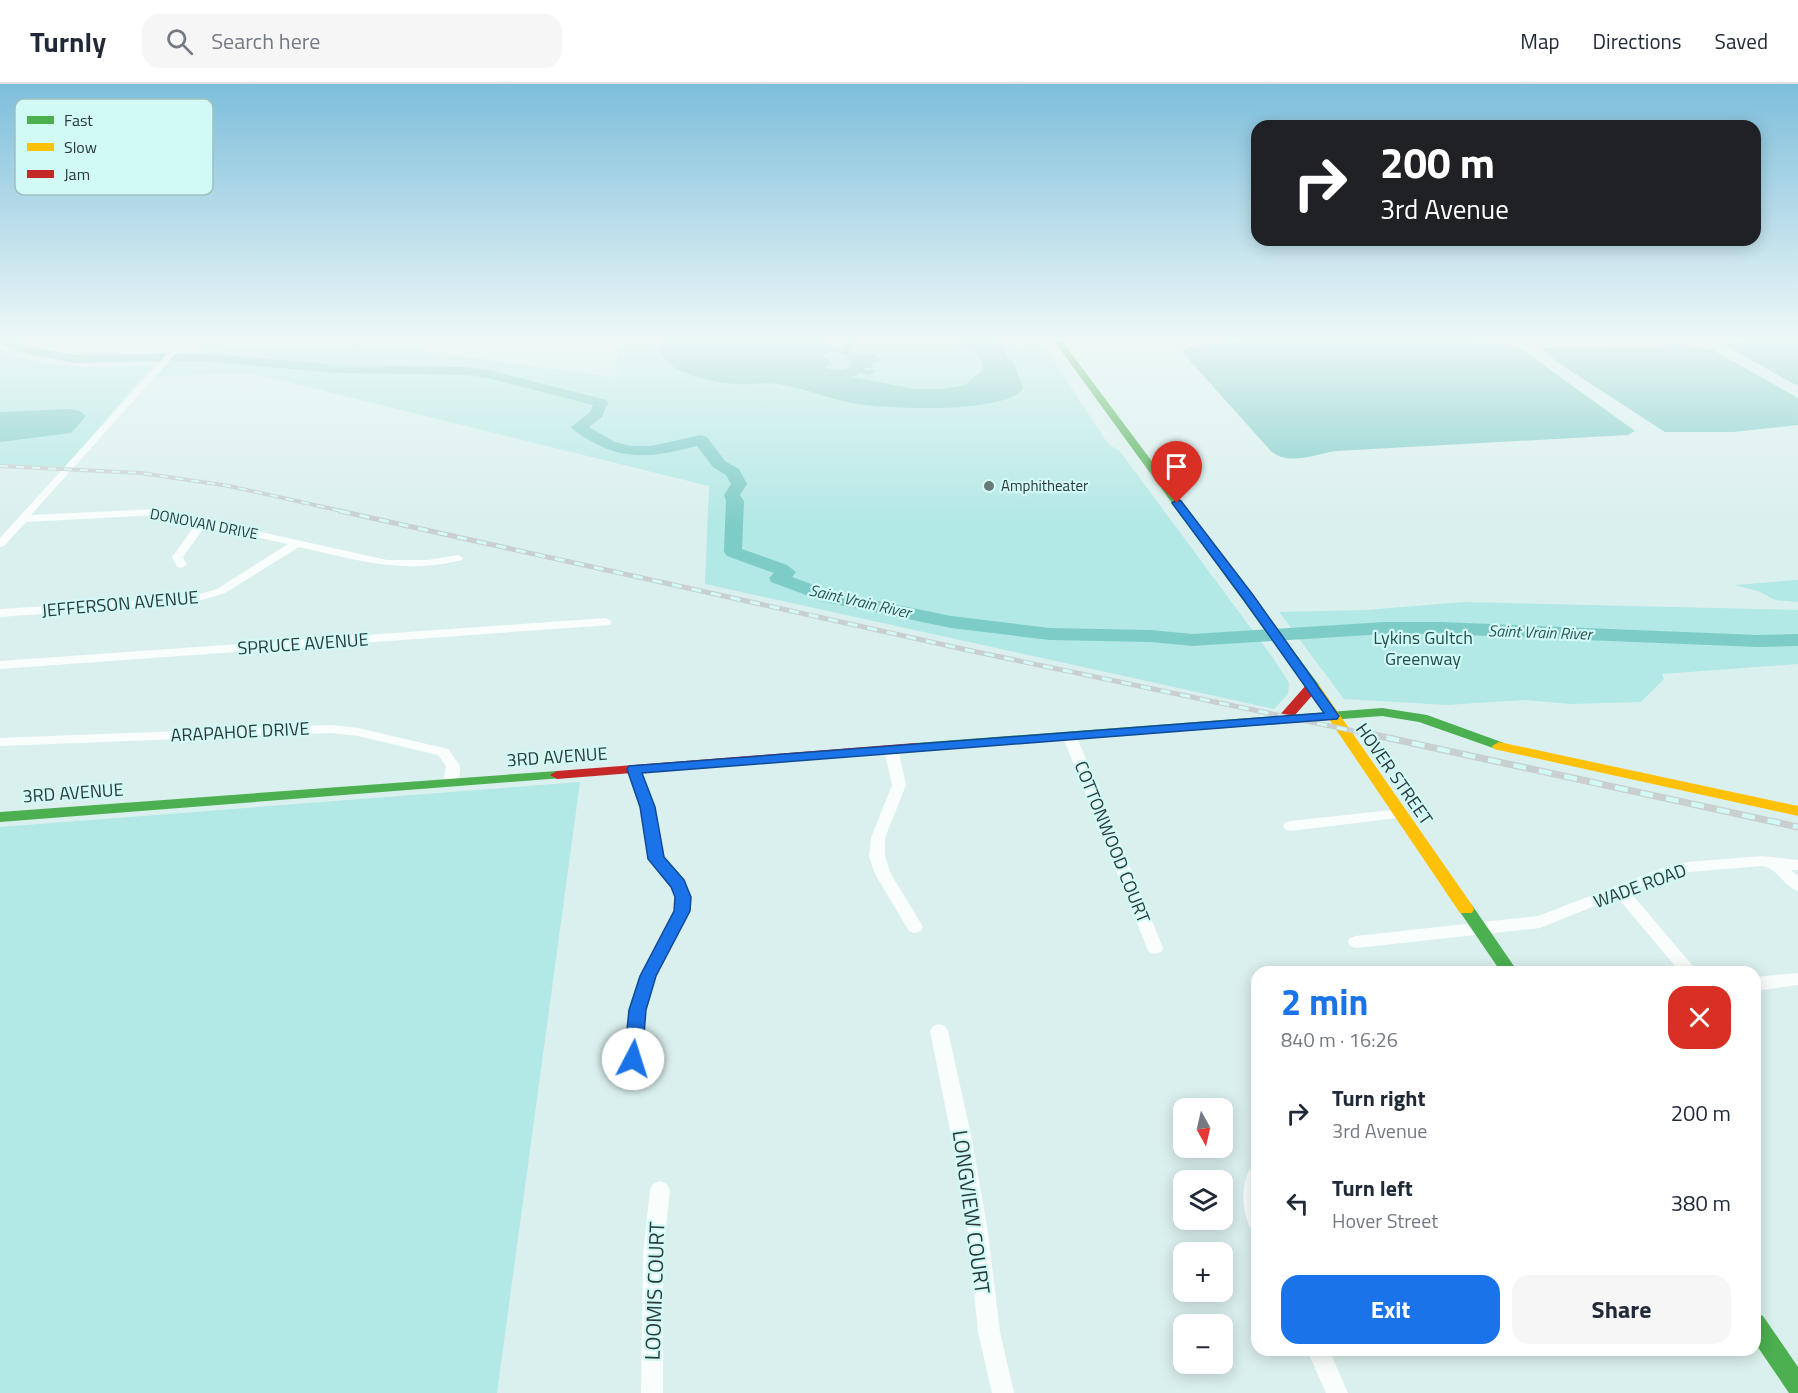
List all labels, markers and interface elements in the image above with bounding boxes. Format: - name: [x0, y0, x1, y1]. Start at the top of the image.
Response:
- search box: [142, 14, 562, 68]
- text: Turnly: [30, 20, 106, 63]
- text: Search here: [211, 24, 320, 58]
- icon: search: [163, 25, 196, 58]
- text: Map: [1520, 25, 1560, 57]
- text: Directions: [1593, 25, 1682, 57]
- text: Saved: [1715, 25, 1768, 57]
- legend: [15, 99, 213, 195]
- text: Fast: [64, 108, 93, 132]
- text: 200 m: [1380, 130, 1495, 194]
- text: Slow: [64, 135, 97, 159]
- icon: right: [1281, 144, 1359, 222]
- text: Jam: [64, 162, 90, 186]
- text: 3rd Avenue: [1380, 188, 1509, 229]
- pin: [1151, 441, 1202, 503]
- icon: arrive: [1160, 450, 1193, 483]
- place label: Amphitheater: [1001, 474, 1088, 497]
- marker: Amphitheater: [982, 479, 996, 493]
- street label: DONOVAN DRIVE: [148, 502, 260, 545]
- water label: Saint Vrain River: [807, 578, 915, 625]
- street label: JEFFERSON AVENUE: [40, 583, 200, 624]
- water label: Saint Vrain River: [1488, 618, 1594, 646]
- park label: Lykins Gultch Greenway: [1373, 624, 1473, 672]
- street label: SPRUCE AVENUE: [237, 625, 369, 662]
- street label: ARAPAHOE DRIVE: [170, 714, 310, 749]
- street label: HOVER STREET: [1349, 717, 1440, 831]
- street label: 3RD AVENUE: [506, 740, 608, 773]
- street label: COTTONWOOD COURT: [1068, 757, 1157, 927]
- street label: 3RD AVENUE: [22, 776, 124, 809]
- street label: WADE ROAD: [1590, 856, 1690, 915]
- text: 2 min: [1281, 974, 1368, 1029]
- button: close: [1668, 986, 1731, 1049]
- text: 840 m · 16:26: [1281, 1024, 1398, 1055]
- position arrow: [601, 1027, 665, 1091]
- text: Turn right: [1332, 1081, 1426, 1115]
- text: 200 m: [1671, 1096, 1731, 1130]
- icon: right: [1281, 1097, 1314, 1130]
- north arrow: [1173, 1098, 1233, 1158]
- map controls: [1173, 1098, 1233, 1374]
- text: 3rd Avenue: [1332, 1115, 1427, 1146]
- street label: LONGVIEW COURT: [945, 1128, 999, 1296]
- button: layers: [1173, 1170, 1233, 1230]
- text: Turn left: [1332, 1171, 1413, 1205]
- text: 380 m: [1671, 1186, 1731, 1220]
- icon: left: [1281, 1187, 1314, 1220]
- text: Hover Street: [1332, 1205, 1438, 1236]
- street label: LOOMIS COURT: [636, 1221, 672, 1361]
- button: +: [1173, 1242, 1233, 1302]
- button: Exit: [1281, 1275, 1500, 1344]
- button: Share: [1512, 1275, 1731, 1344]
- button: −: [1173, 1314, 1233, 1374]

